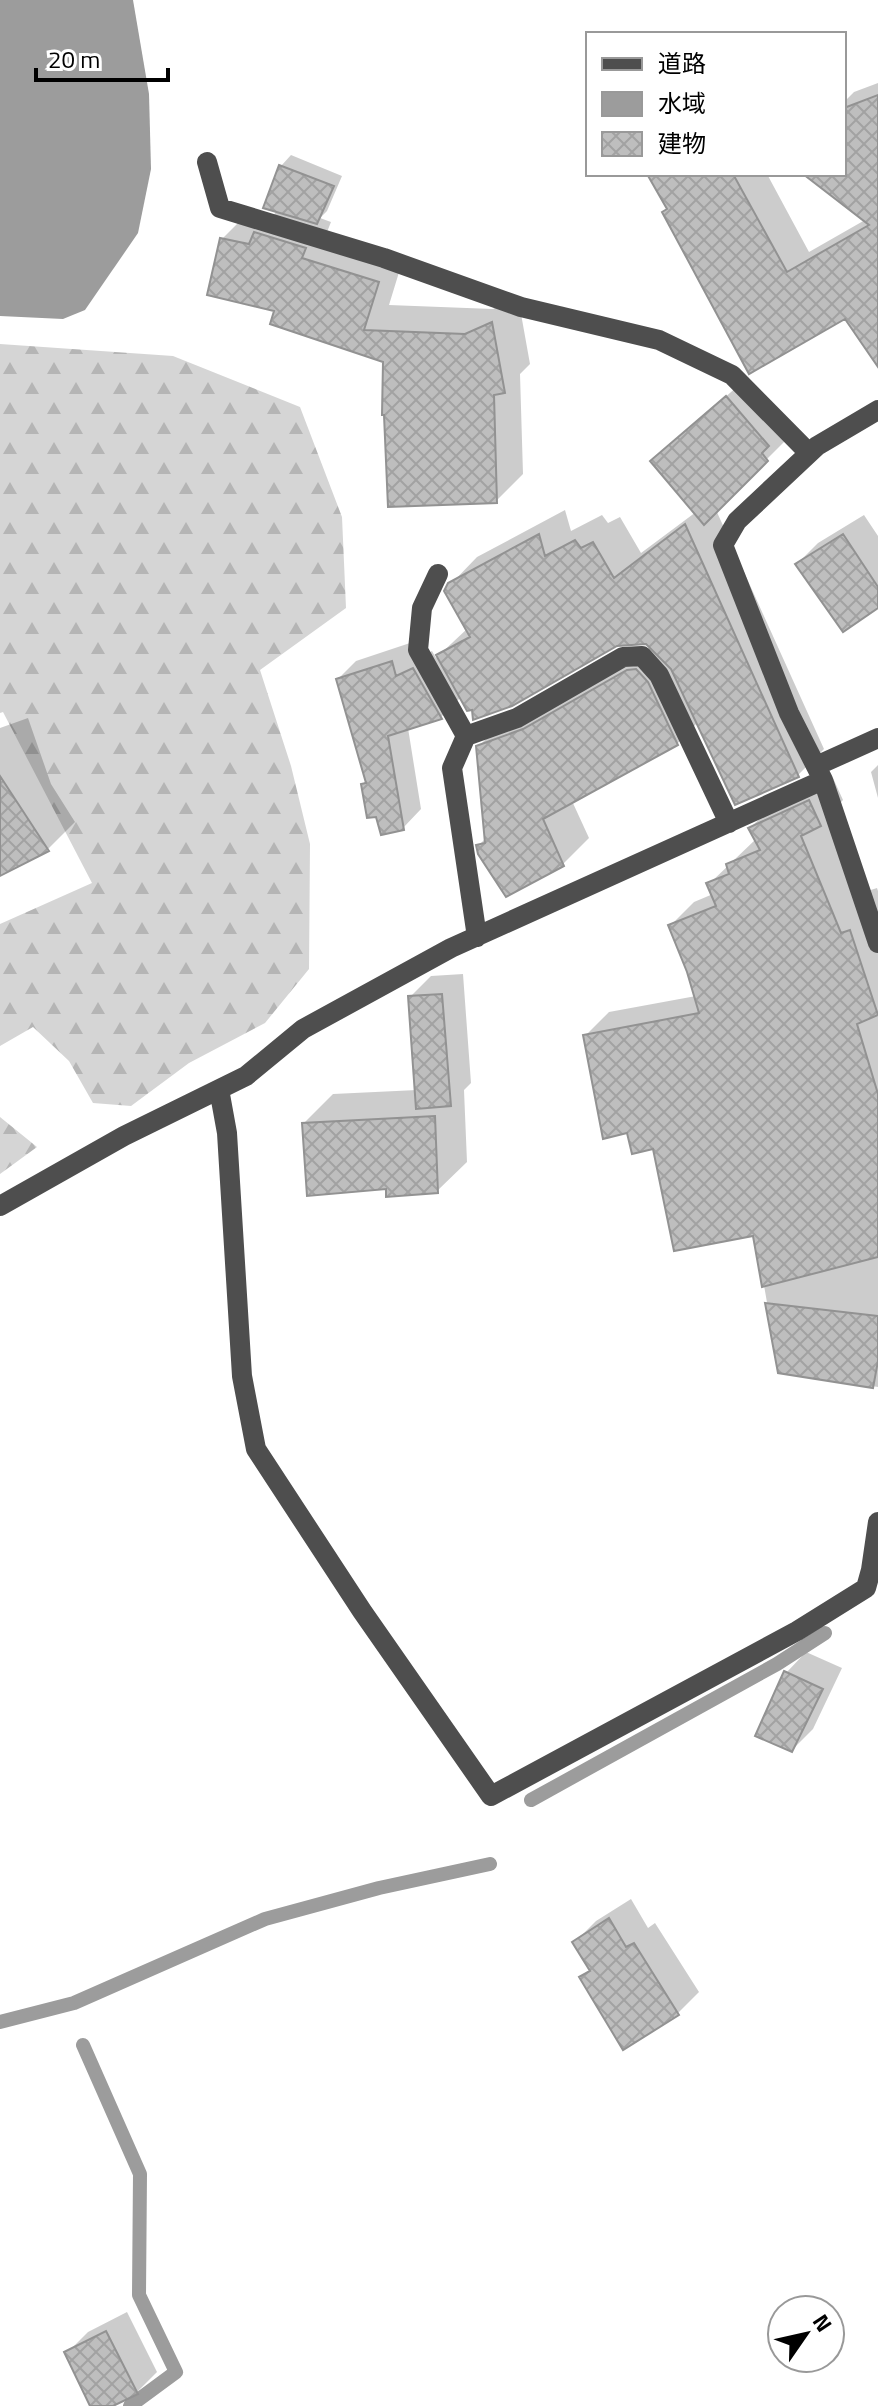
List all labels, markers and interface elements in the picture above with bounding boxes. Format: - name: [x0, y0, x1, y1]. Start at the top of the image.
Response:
- scale bar: [36, 32, 168, 82]
- legend: [586, 32, 846, 176]
- text: 20 m: [48, 41, 100, 77]
- text: 道路: [658, 45, 706, 81]
- text: 水域: [658, 85, 706, 121]
- text: 建物: [658, 125, 706, 161]
- north arrow: [766, 2294, 846, 2374]
- text: N: [804, 2307, 841, 2339]

